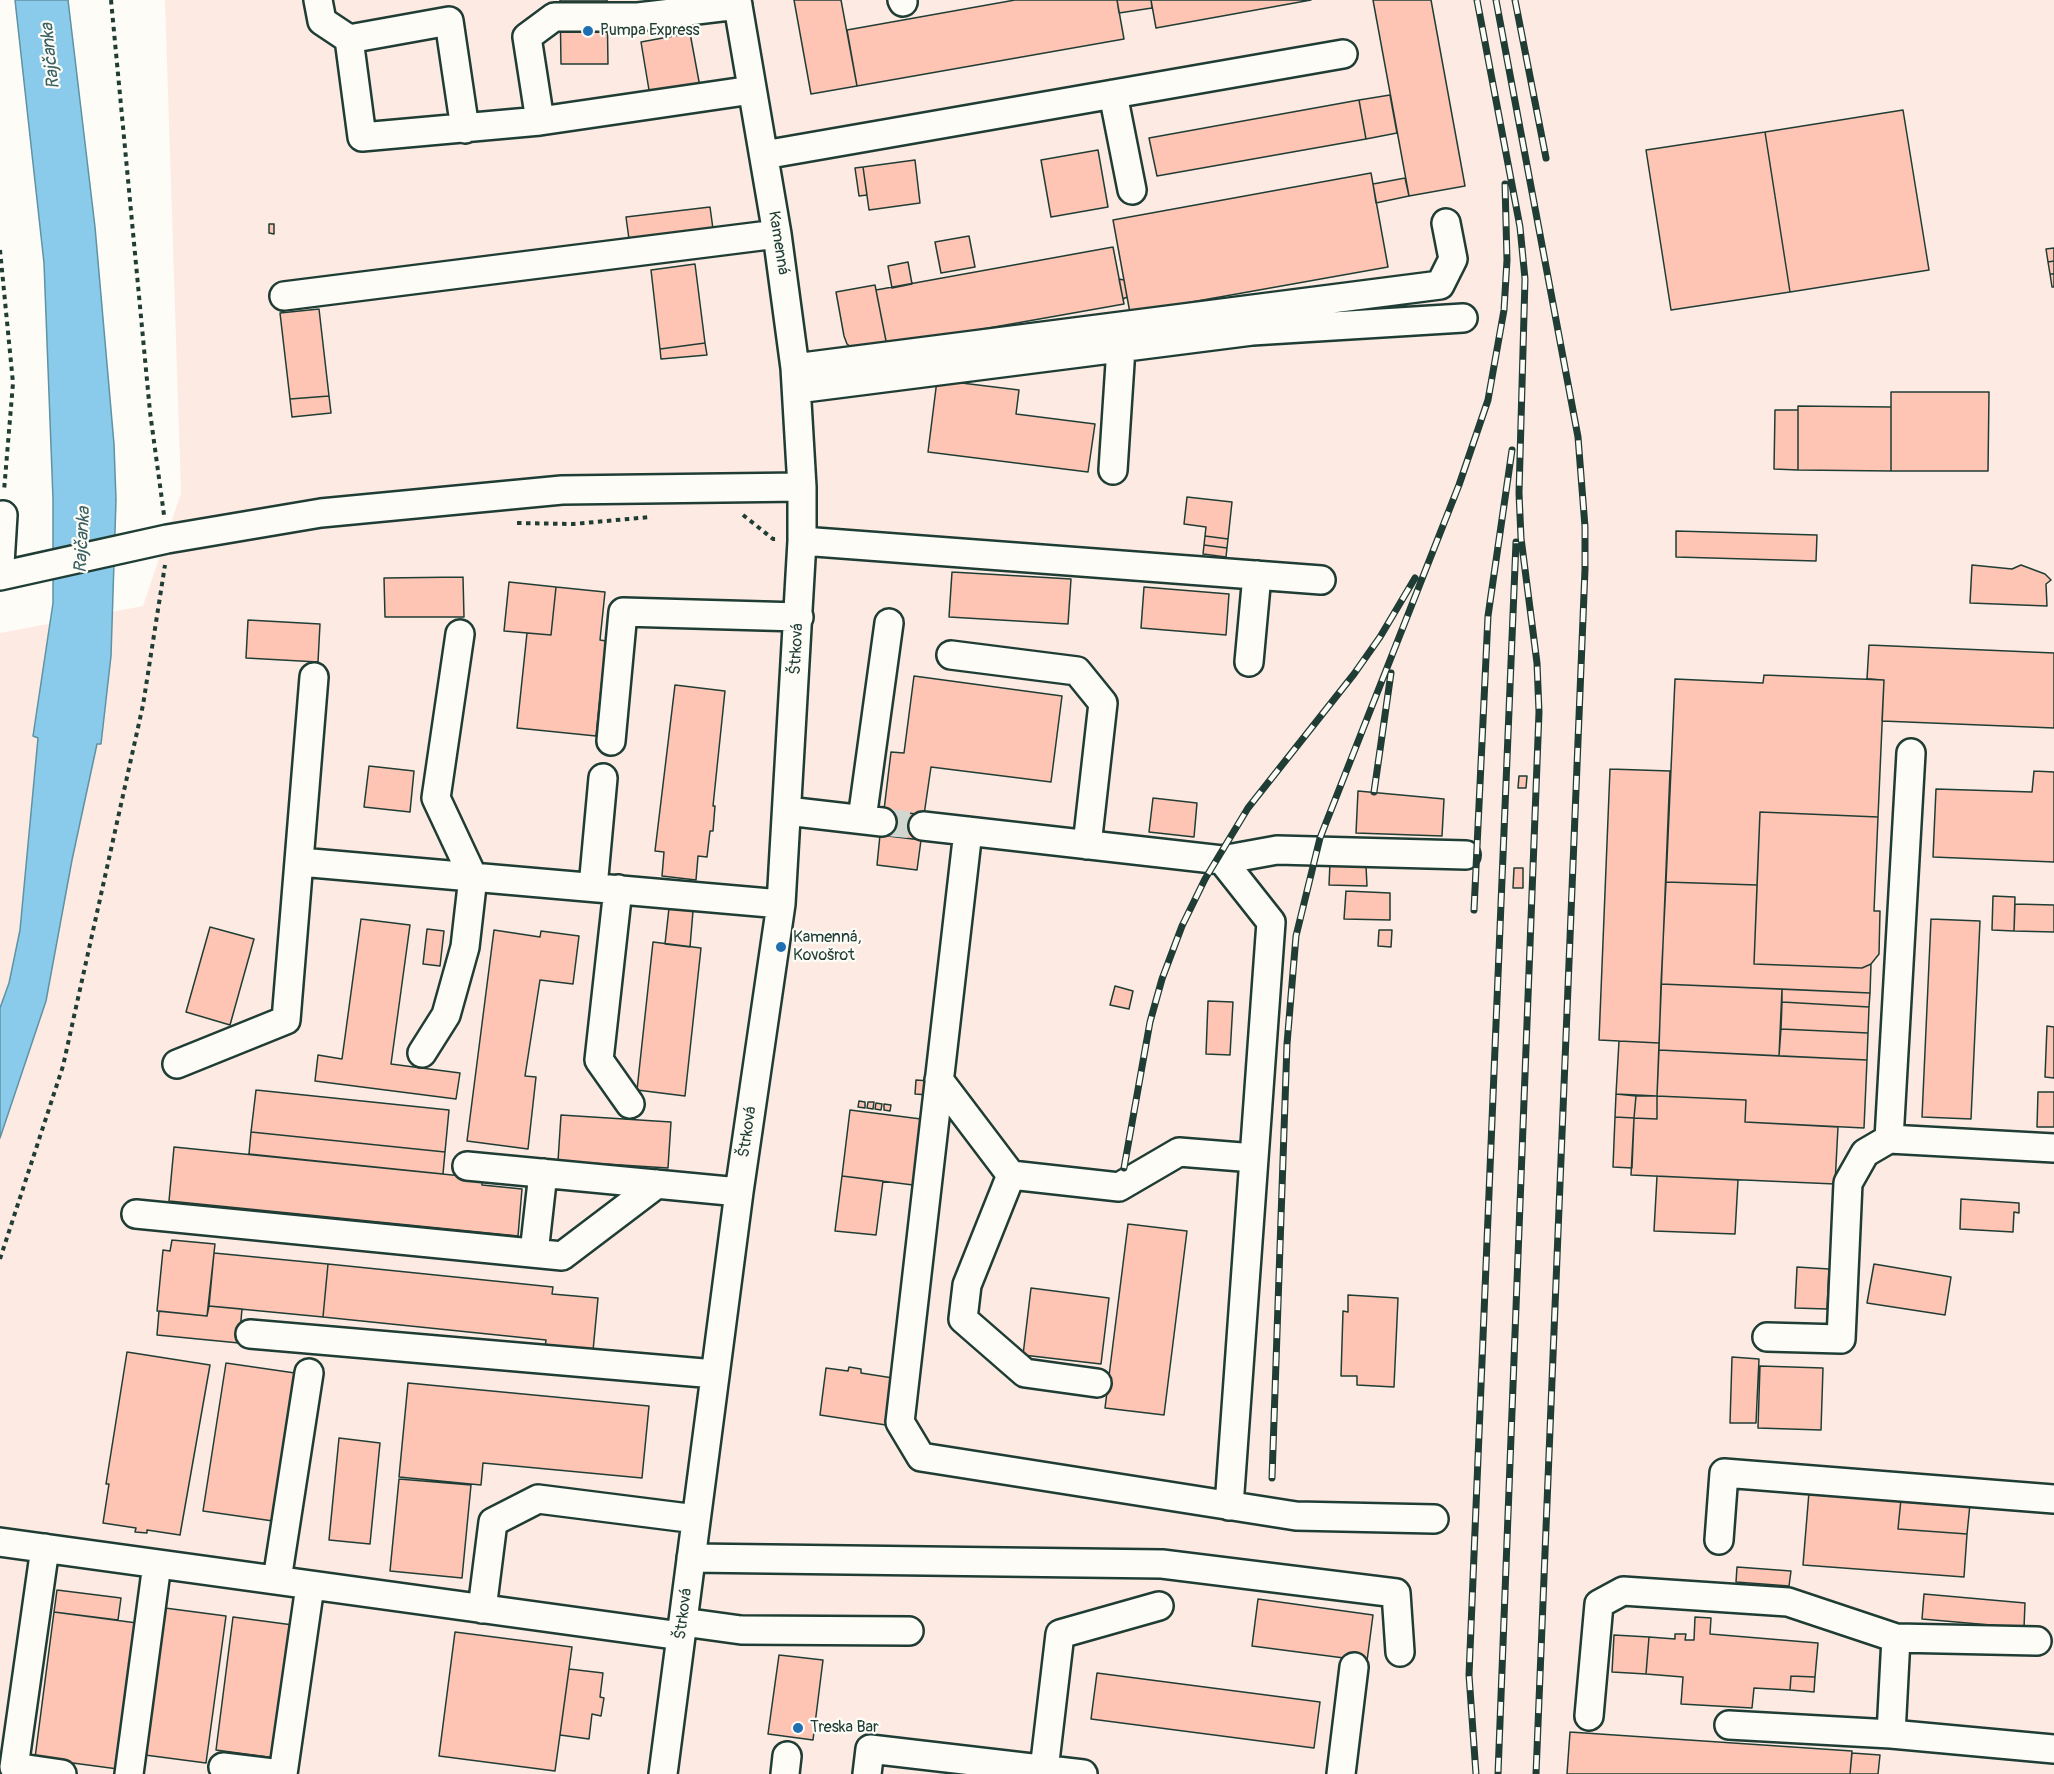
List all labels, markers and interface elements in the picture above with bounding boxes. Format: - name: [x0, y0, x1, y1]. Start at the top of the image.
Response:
- place label: Pumpa Express: [600, 21, 700, 41]
- water label: Rajčanka: [37, 22, 65, 90]
- marker: Pumpa Express: [581, 24, 595, 38]
- street label: Kamenná: [763, 210, 793, 276]
- water label: Rajčanka: [70, 506, 96, 574]
- street label: Štrková: [786, 623, 808, 675]
- place label: Kamenná, Kovošrot: [793, 928, 862, 966]
- marker: Kamenná, Kovošrot: [774, 940, 788, 954]
- street label: Štrková: [735, 1105, 761, 1159]
- street label: Štrková: [671, 1587, 697, 1641]
- place label: Treska Bar: [810, 1718, 879, 1738]
- marker: Treska Bar: [791, 1721, 805, 1735]

